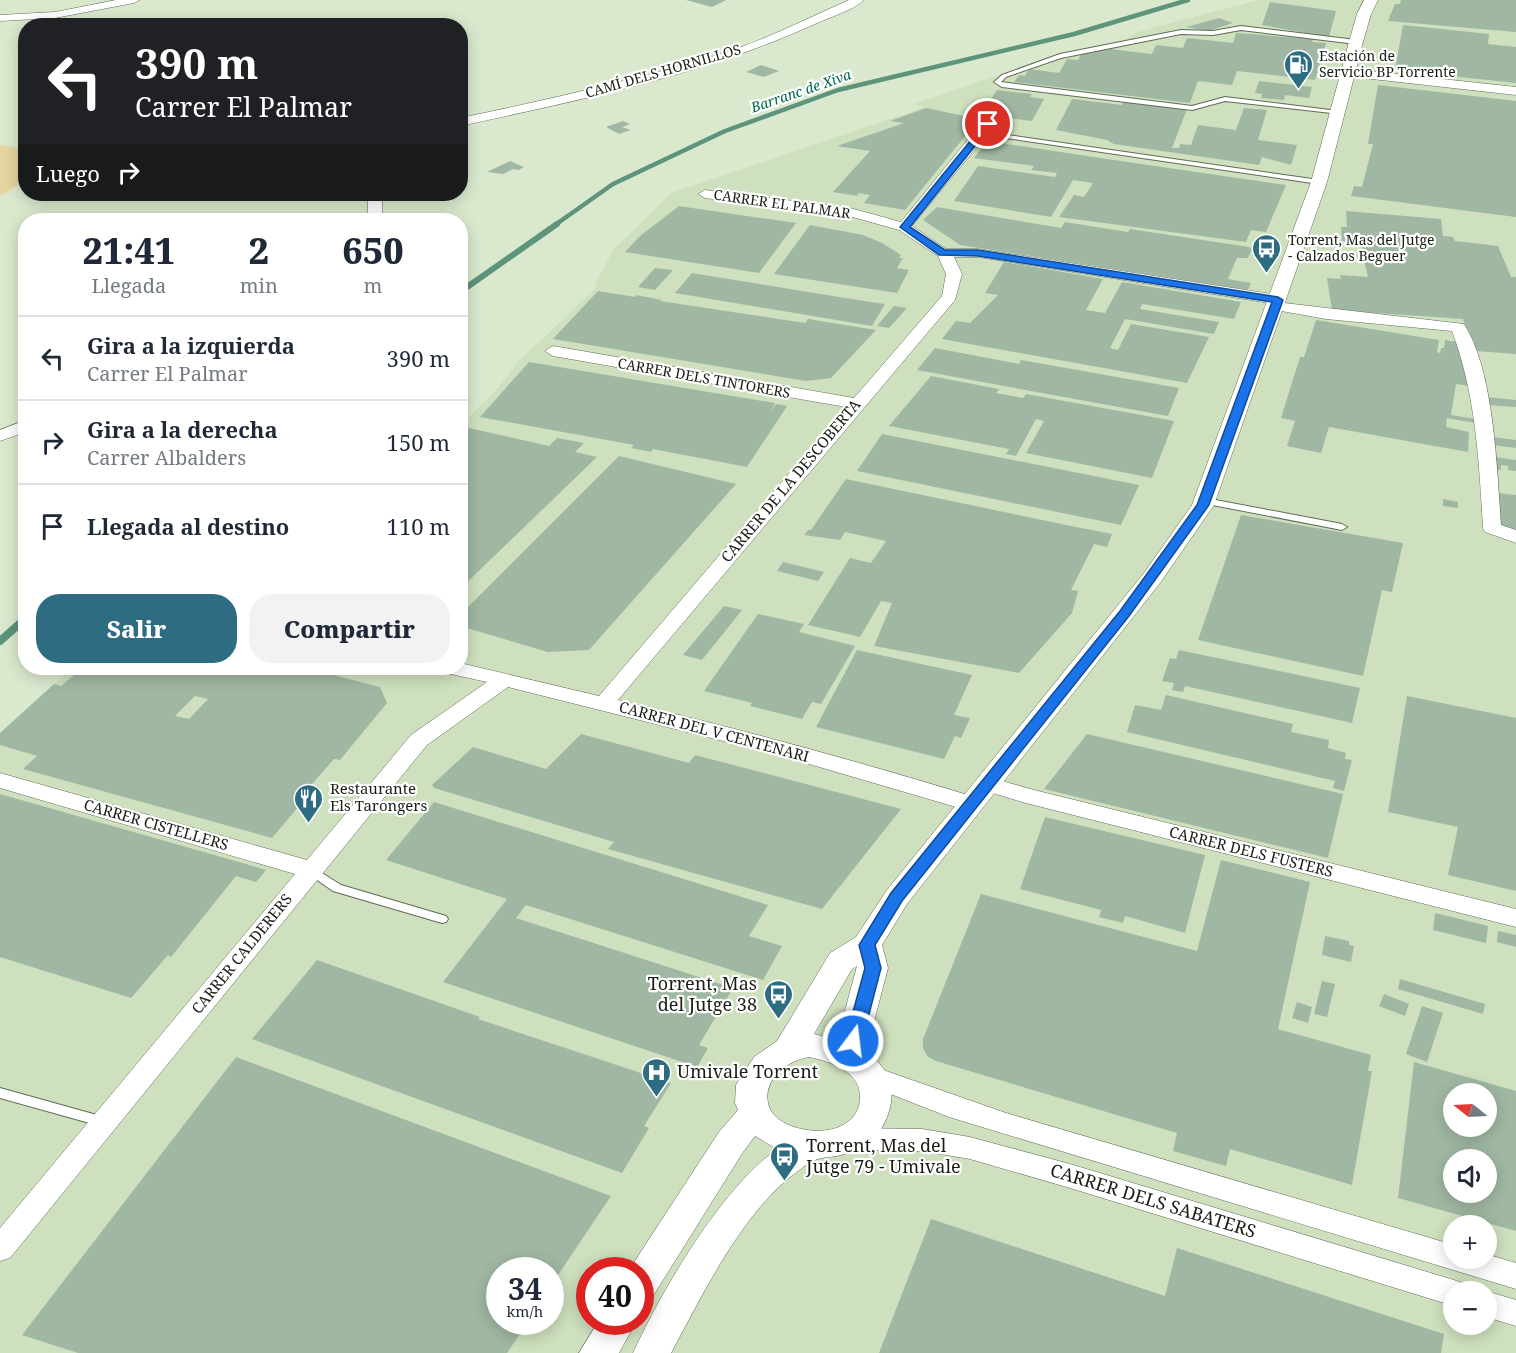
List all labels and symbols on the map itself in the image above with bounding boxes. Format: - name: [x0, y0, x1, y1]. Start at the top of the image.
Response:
- street label: CAMÍ DELS HORNILLOS: [583, 39, 743, 102]
- place label: Estación de Servicio BP Torrente: [1319, 46, 1456, 81]
- fuel station icon: Estación de Servicio BP Torrente: [1282, 48, 1314, 90]
- water label: Barranc de Xiva: [747, 64, 854, 117]
- pin: [962, 98, 1013, 149]
- street label: CARRER EL PALMAR: [712, 184, 853, 223]
- place label: Torrent, Mas del Jutge - Calzados Beguer: [1288, 230, 1435, 265]
- bus stop icon: Torrent, Mas del Jutge - Calzados Beguer: [1251, 232, 1283, 274]
- street label: CARRER DELS TINTORERS: [616, 353, 792, 402]
- street label: CARRER DE LA DESCOBERTA: [716, 394, 865, 566]
- street label: CARRER DEL V CENTENARI: [617, 696, 812, 766]
- place label: Restaurante Els Tarongers: [330, 778, 427, 815]
- restaurant icon: Restaurante Els Tarongers: [293, 782, 325, 824]
- street label: CARRER CISTELLERS: [82, 794, 231, 854]
- street label: CARRER DELS FUSTERS: [1167, 821, 1335, 881]
- street label: CARRER CALDERERS: [187, 889, 296, 1018]
- place label: Torrent, Mas del Jutge 38: [648, 971, 757, 1016]
- bus stop icon: Torrent, Mas del Jutge 38: [762, 978, 794, 1020]
- position arrow: [821, 1009, 885, 1073]
- hospital icon: Umivale Torrent: [640, 1056, 672, 1098]
- place label: Umivale Torrent: [677, 1059, 818, 1083]
- north arrow: [1443, 1083, 1497, 1137]
- place label: Torrent, Mas del Jutge 79 - Umivale: [805, 1133, 961, 1178]
- bus stop icon: Torrent, Mas del Jutge 79 - Umivale: [769, 1140, 801, 1182]
- street label: CARRER DELS SABATERS: [1047, 1157, 1259, 1243]
- speed limit sign: 40: [576, 1257, 654, 1335]

